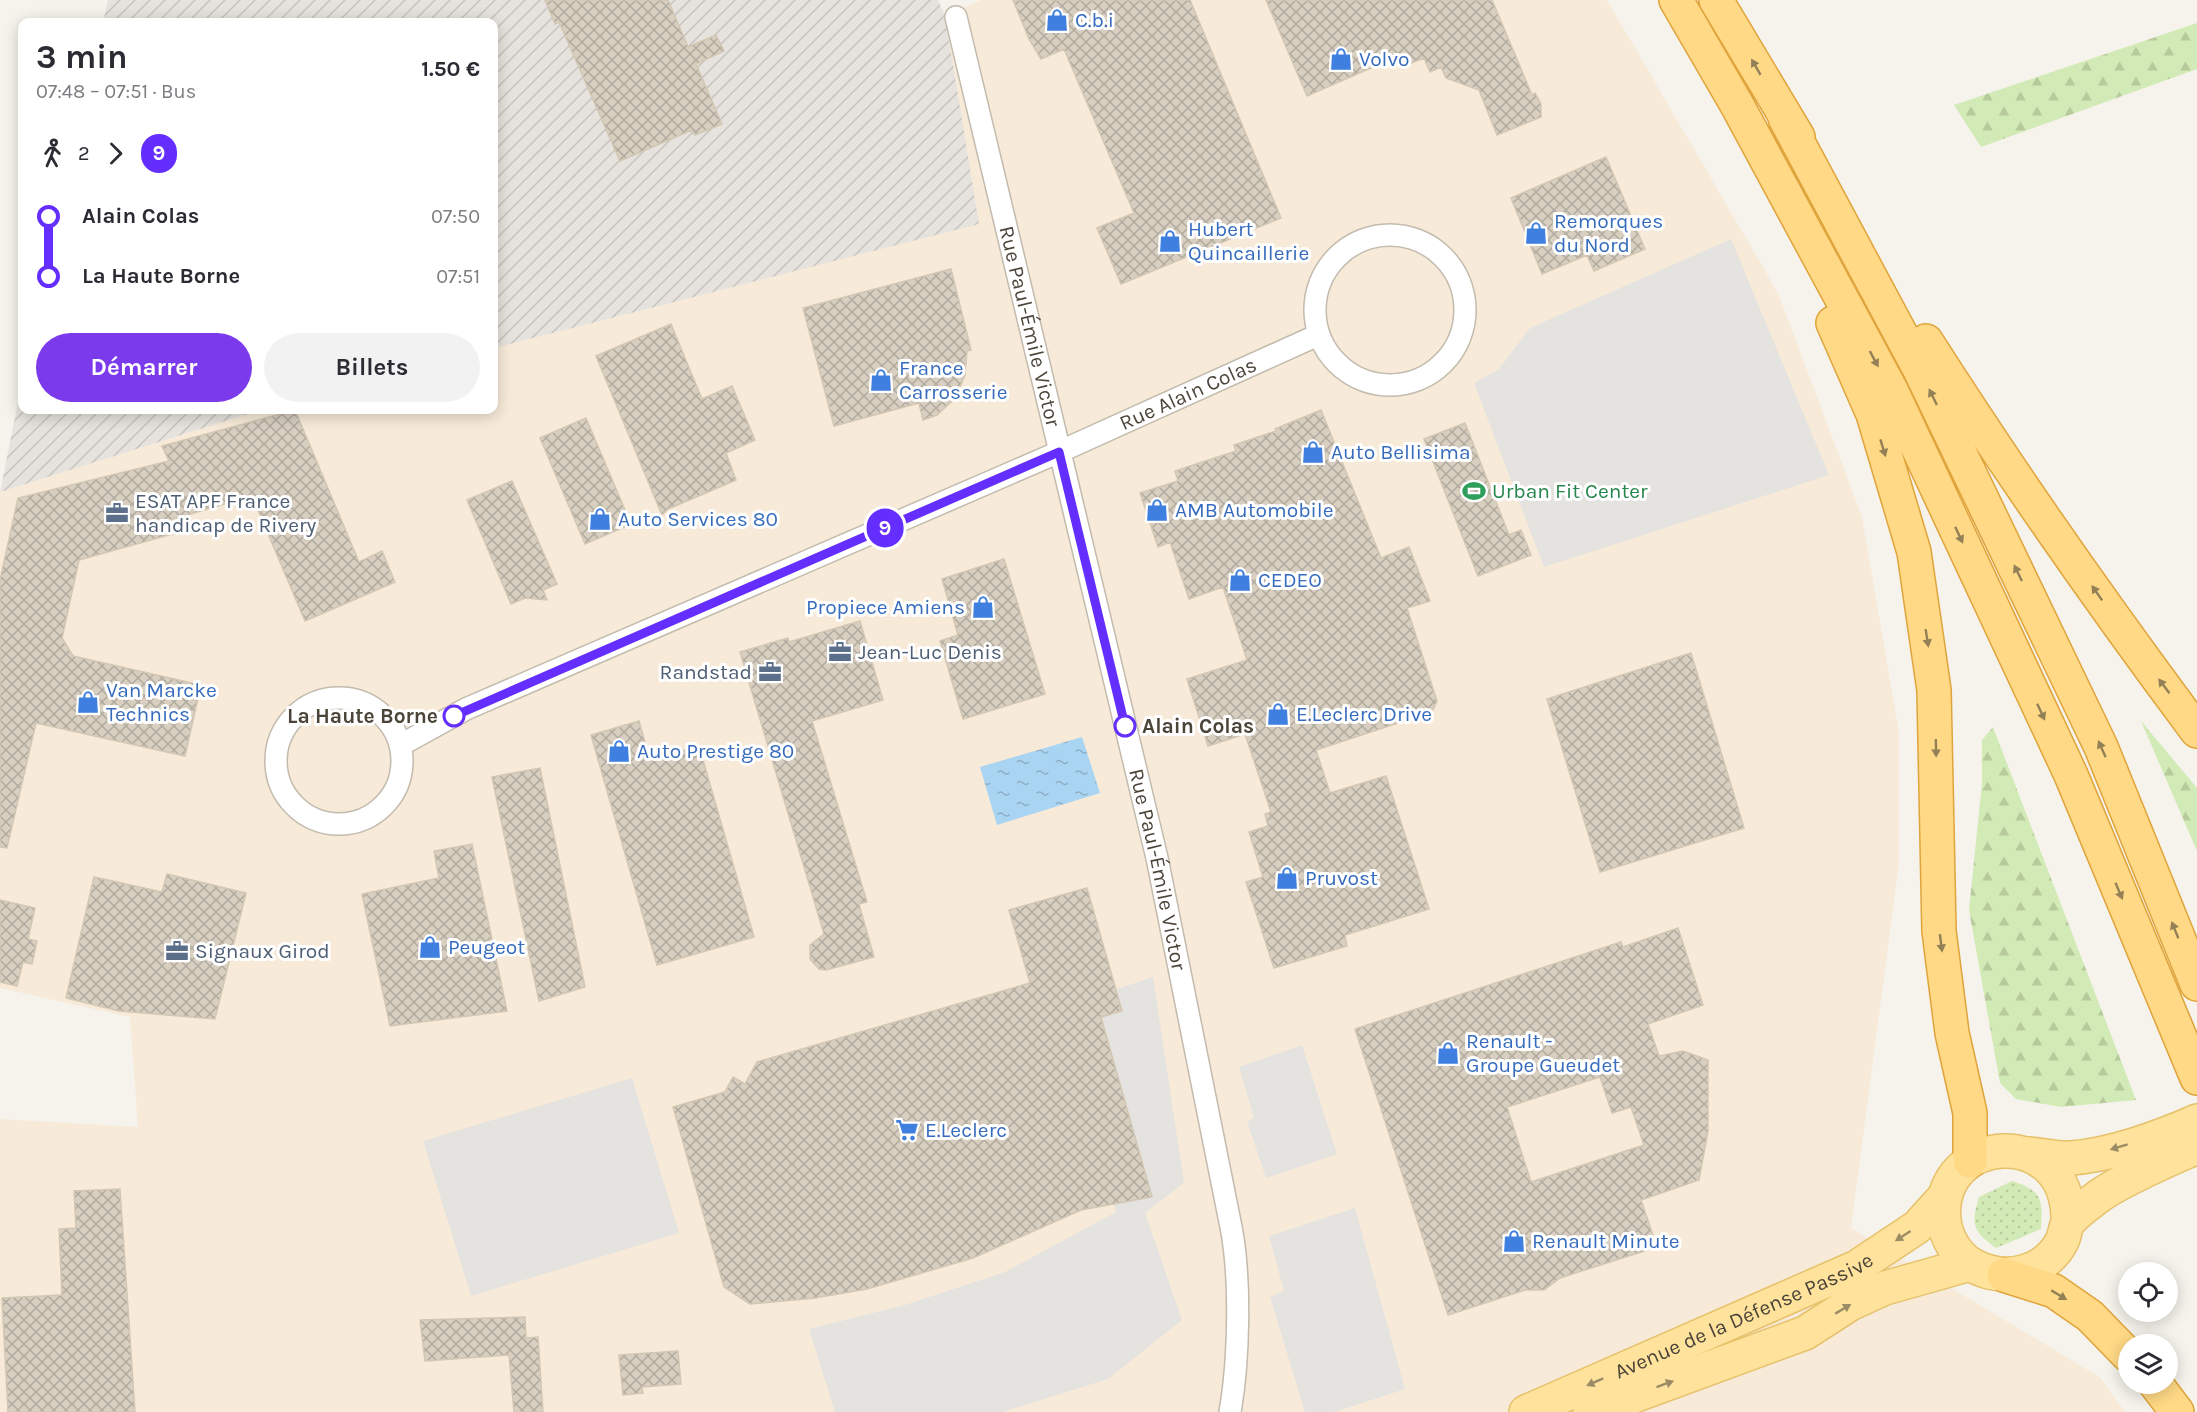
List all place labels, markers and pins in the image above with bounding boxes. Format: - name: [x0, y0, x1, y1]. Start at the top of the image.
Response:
- shop icon: C.b.i: [1044, 7, 1070, 33]
- place label: C.b.i: [1075, 8, 1114, 32]
- shop icon: Volvo: [1328, 46, 1354, 72]
- place label: Volvo: [1359, 47, 1410, 71]
- place label: Remorques du Nord: [1554, 209, 1663, 257]
- place label: Hubert Quincaillerie: [1188, 217, 1309, 265]
- shop icon: Remorques du Nord: [1523, 220, 1549, 246]
- shop icon: Hubert Quincaillerie: [1157, 228, 1183, 254]
- place label: France Carrosserie: [899, 356, 1008, 404]
- shop icon: France Carrosserie: [868, 367, 894, 393]
- shop icon: Auto Bellisima: [1300, 439, 1326, 465]
- place label: Auto Bellisima: [1331, 440, 1471, 464]
- sports icon: Urban Fit Center: [1461, 478, 1487, 504]
- place label: Urban Fit Center: [1492, 479, 1648, 503]
- place label: ESAT APF France handicap de Rivery: [135, 489, 317, 537]
- shop icon: AMB Automobile: [1144, 497, 1170, 523]
- place label: AMB Automobile: [1175, 498, 1334, 522]
- office icon: ESAT APF France handicap de Rivery: [104, 500, 130, 526]
- shop icon: Auto Services 80: [587, 506, 613, 532]
- place label: Auto Services 80: [618, 507, 778, 531]
- shop icon: CEDEO: [1227, 567, 1253, 593]
- place label: CEDEO: [1258, 568, 1322, 592]
- shop icon: Propiece Amiens: [970, 594, 996, 620]
- place label: Propiece Amiens: [806, 595, 965, 619]
- office icon: Jean-Luc Denis: [827, 639, 853, 665]
- place label: Jean-Luc Denis: [858, 640, 1002, 664]
- office icon: Randstad: [757, 659, 783, 685]
- place label: Randstad: [660, 660, 752, 684]
- place label: Van Marcke Technics: [106, 678, 217, 726]
- shop icon: Van Marcke Technics: [75, 689, 101, 715]
- shop icon: E.Leclerc Drive: [1265, 701, 1291, 727]
- place label: E.Leclerc Drive: [1296, 702, 1432, 726]
- place label: La Haute Borne: [287, 704, 438, 728]
- marker: La Haute Borne: [443, 705, 465, 727]
- place label: Alain Colas: [1142, 714, 1254, 738]
- marker: Alain Colas: [1114, 715, 1136, 737]
- shop icon: Auto Prestige 80: [606, 738, 632, 764]
- place label: Auto Prestige 80: [637, 739, 794, 763]
- shop icon: Pruvost: [1274, 865, 1300, 891]
- place label: Pruvost: [1305, 866, 1378, 890]
- shop icon: Peugeot: [417, 934, 443, 960]
- place label: Peugeot: [448, 935, 525, 959]
- office icon: Signaux Girod: [164, 938, 190, 964]
- place label: Signaux Girod: [195, 939, 330, 963]
- place label: Renault - Groupe Gueudet: [1466, 1029, 1620, 1077]
- shop icon: Renault - Groupe Gueudet: [1435, 1040, 1461, 1066]
- supermarket icon: E.Leclerc: [894, 1117, 920, 1143]
- place label: E.Leclerc: [925, 1118, 1007, 1142]
- shop icon: Renault Minute: [1501, 1228, 1527, 1254]
- place label: Renault Minute: [1532, 1229, 1679, 1253]

